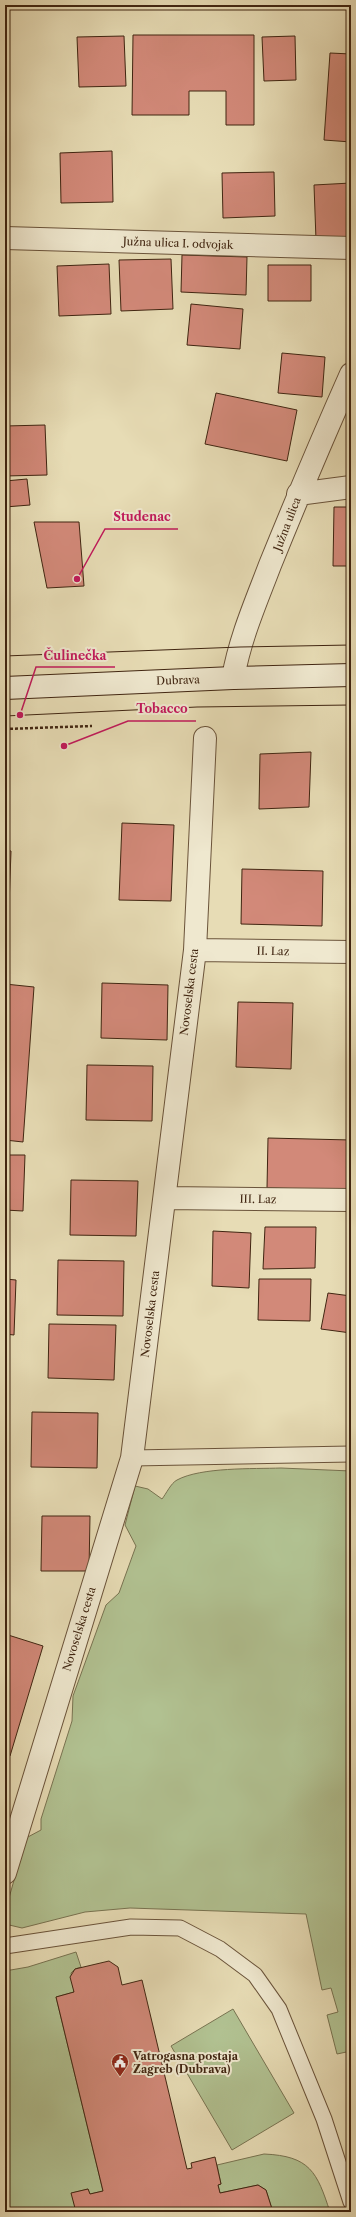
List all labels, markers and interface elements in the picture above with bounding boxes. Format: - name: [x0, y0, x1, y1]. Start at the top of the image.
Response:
- street label: Južna ulica I. odvojak: [121, 234, 234, 252]
- street label: Južna ulica: [270, 495, 304, 555]
- callout: Studenac: [105, 505, 178, 529]
- text: Studenac: [113, 509, 171, 524]
- callout: Čulinečka: [36, 643, 115, 667]
- text: Čulinečka: [44, 647, 107, 663]
- street label: Dubrava: [156, 672, 200, 688]
- callout: Tobacco: [128, 697, 196, 721]
- text: Tobacco: [136, 701, 188, 716]
- street label: II. Laz: [256, 944, 290, 958]
- street label: Novoselska cesta: [177, 947, 201, 1036]
- street label: III. Laz: [239, 1192, 277, 1206]
- street label: Novoselska cesta: [138, 1269, 162, 1358]
- street label: Novoselska cesta: [59, 1585, 99, 1673]
- place label: Vatrogasna postaja Zagreb (Dubrava): [132, 2049, 239, 2076]
- public building icon: Vatrogasna postaja Zagreb (Dubrava): [110, 2052, 130, 2077]

